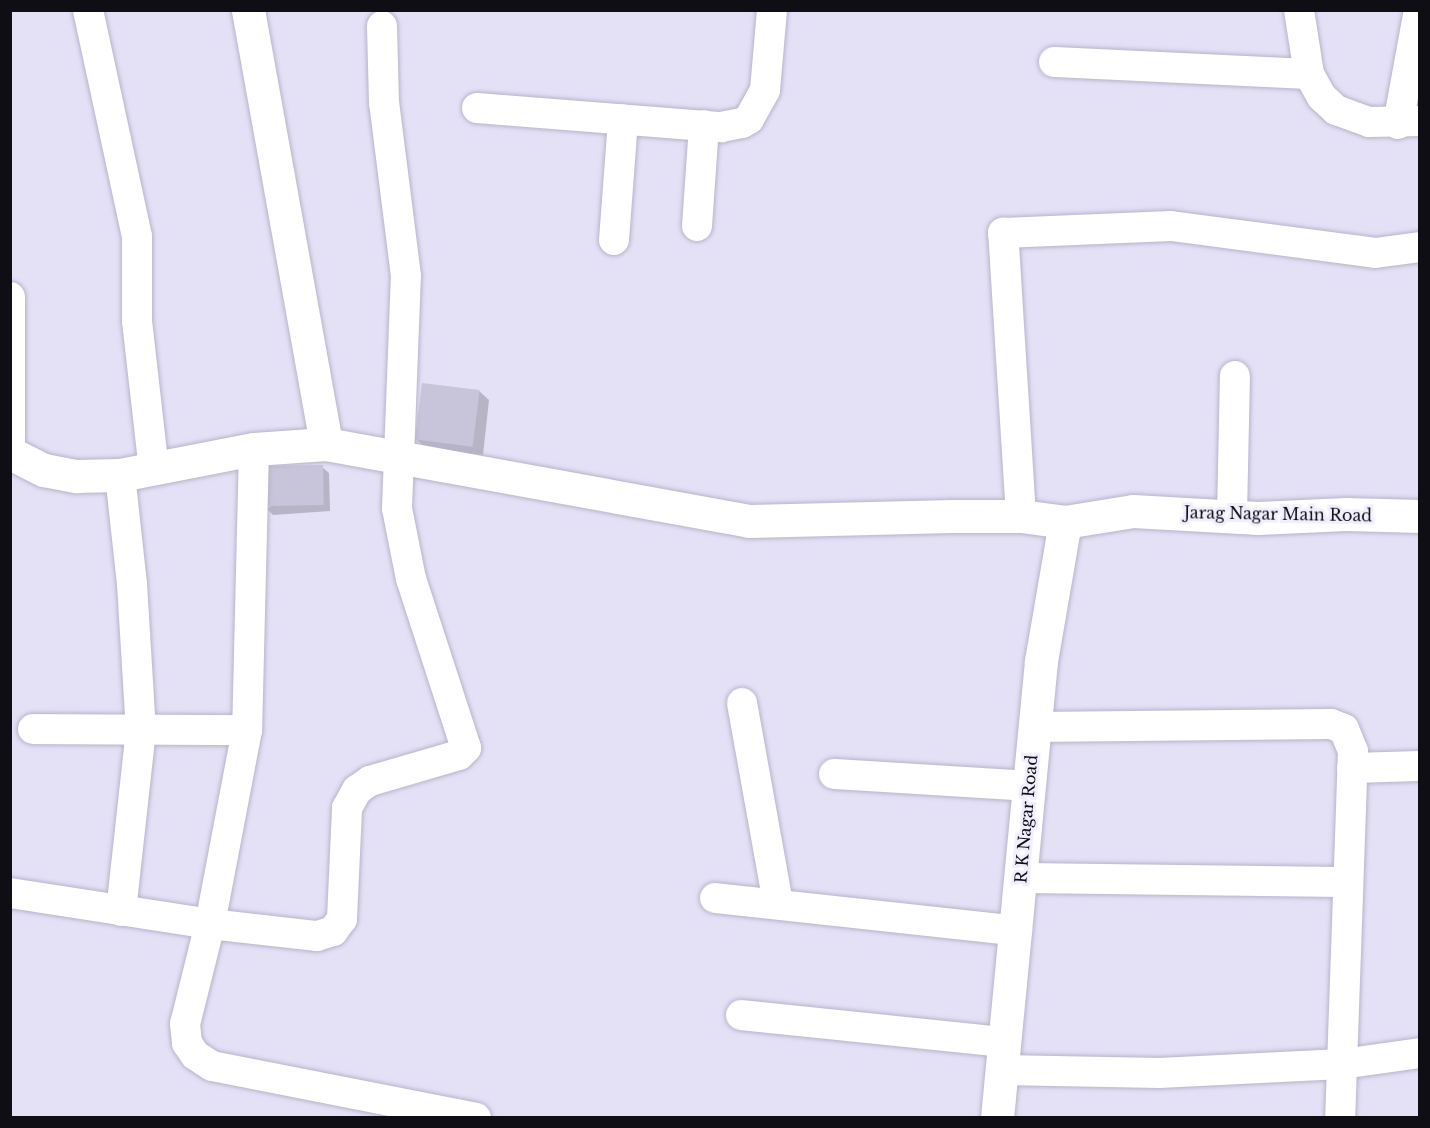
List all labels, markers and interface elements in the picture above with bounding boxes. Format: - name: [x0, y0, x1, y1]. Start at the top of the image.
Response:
- street label: Jarag Nagar Main Road: [1184, 503, 1372, 525]
- street label: R K Nagar Road: [1011, 753, 1041, 885]

